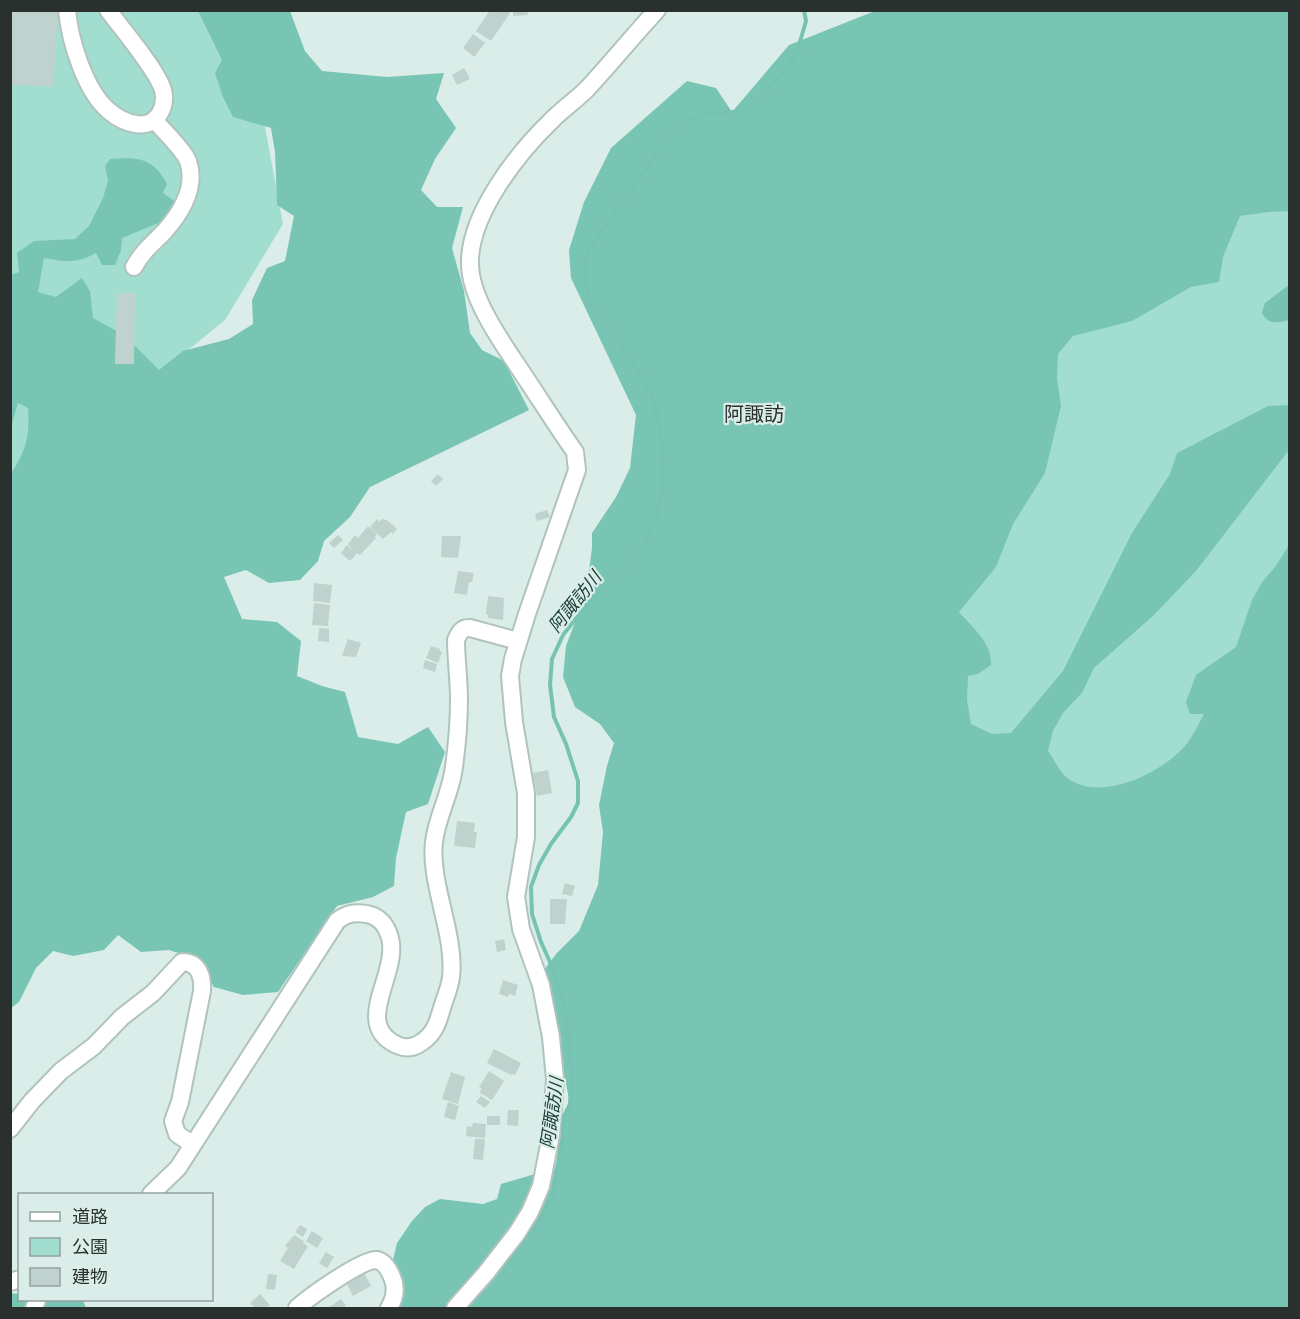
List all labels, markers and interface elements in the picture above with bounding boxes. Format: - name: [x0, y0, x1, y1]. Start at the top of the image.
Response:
- district label: 阿諏訪: [724, 402, 784, 425]
- water label: 阿諏訪川: [544, 566, 607, 636]
- water label: 阿諏訪川: [536, 1074, 567, 1150]
- legend: [18, 1193, 213, 1301]
- text: 道路: [72, 1206, 108, 1227]
- text: 公園: [72, 1236, 108, 1257]
- text: 建物: [72, 1266, 108, 1287]

